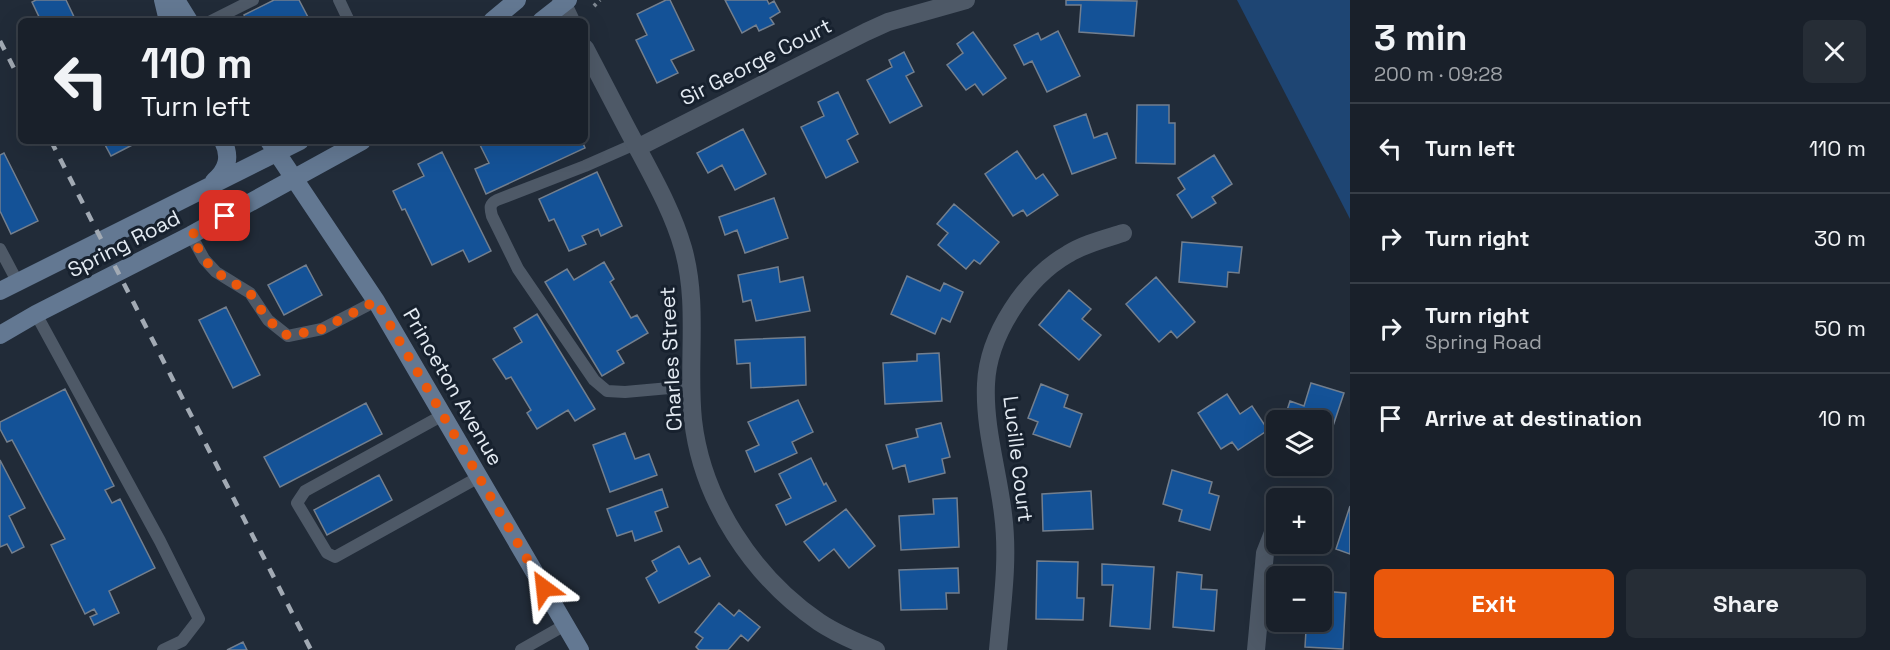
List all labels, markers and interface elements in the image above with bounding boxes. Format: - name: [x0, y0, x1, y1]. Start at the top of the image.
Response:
- street label: Sir George Court: [676, 12, 836, 111]
- text: 3 min: [1374, 15, 1468, 61]
- button: close: [1803, 20, 1866, 83]
- text: 110 m: [141, 37, 253, 90]
- icon: left: [42, 42, 120, 120]
- text: 200 m · 09:28: [1374, 61, 1503, 87]
- text: Turn left: [141, 89, 251, 124]
- icon: left: [1374, 132, 1407, 165]
- text: Turn left: [1425, 134, 1515, 162]
- text: 110 m: [1809, 134, 1866, 162]
- pin: [199, 190, 250, 241]
- icon: arrive: [208, 199, 241, 232]
- street label: Spring Road: [63, 204, 185, 283]
- icon: right: [1374, 222, 1407, 255]
- text: Turn right: [1425, 224, 1530, 252]
- text: 30 m: [1814, 224, 1866, 252]
- street label: Charles Street: [653, 286, 688, 432]
- text: Turn right: [1425, 301, 1530, 329]
- street label: Princeton Avenue: [397, 303, 510, 470]
- icon: right: [1374, 312, 1407, 345]
- text: 50 m: [1814, 314, 1866, 342]
- text: Spring Road: [1425, 329, 1542, 355]
- street label: Lucille Court: [997, 394, 1040, 524]
- icon: arrive: [1374, 402, 1407, 435]
- text: Arrive at destination: [1425, 404, 1642, 432]
- text: 10 m: [1818, 404, 1866, 432]
- map controls: [1266, 410, 1332, 632]
- button: layers: [1266, 410, 1332, 476]
- button: +: [1266, 488, 1332, 554]
- position arrow: [512, 556, 576, 620]
- button: −: [1266, 566, 1332, 632]
- button: Exit: [1374, 569, 1614, 638]
- button: Share: [1626, 569, 1866, 638]

